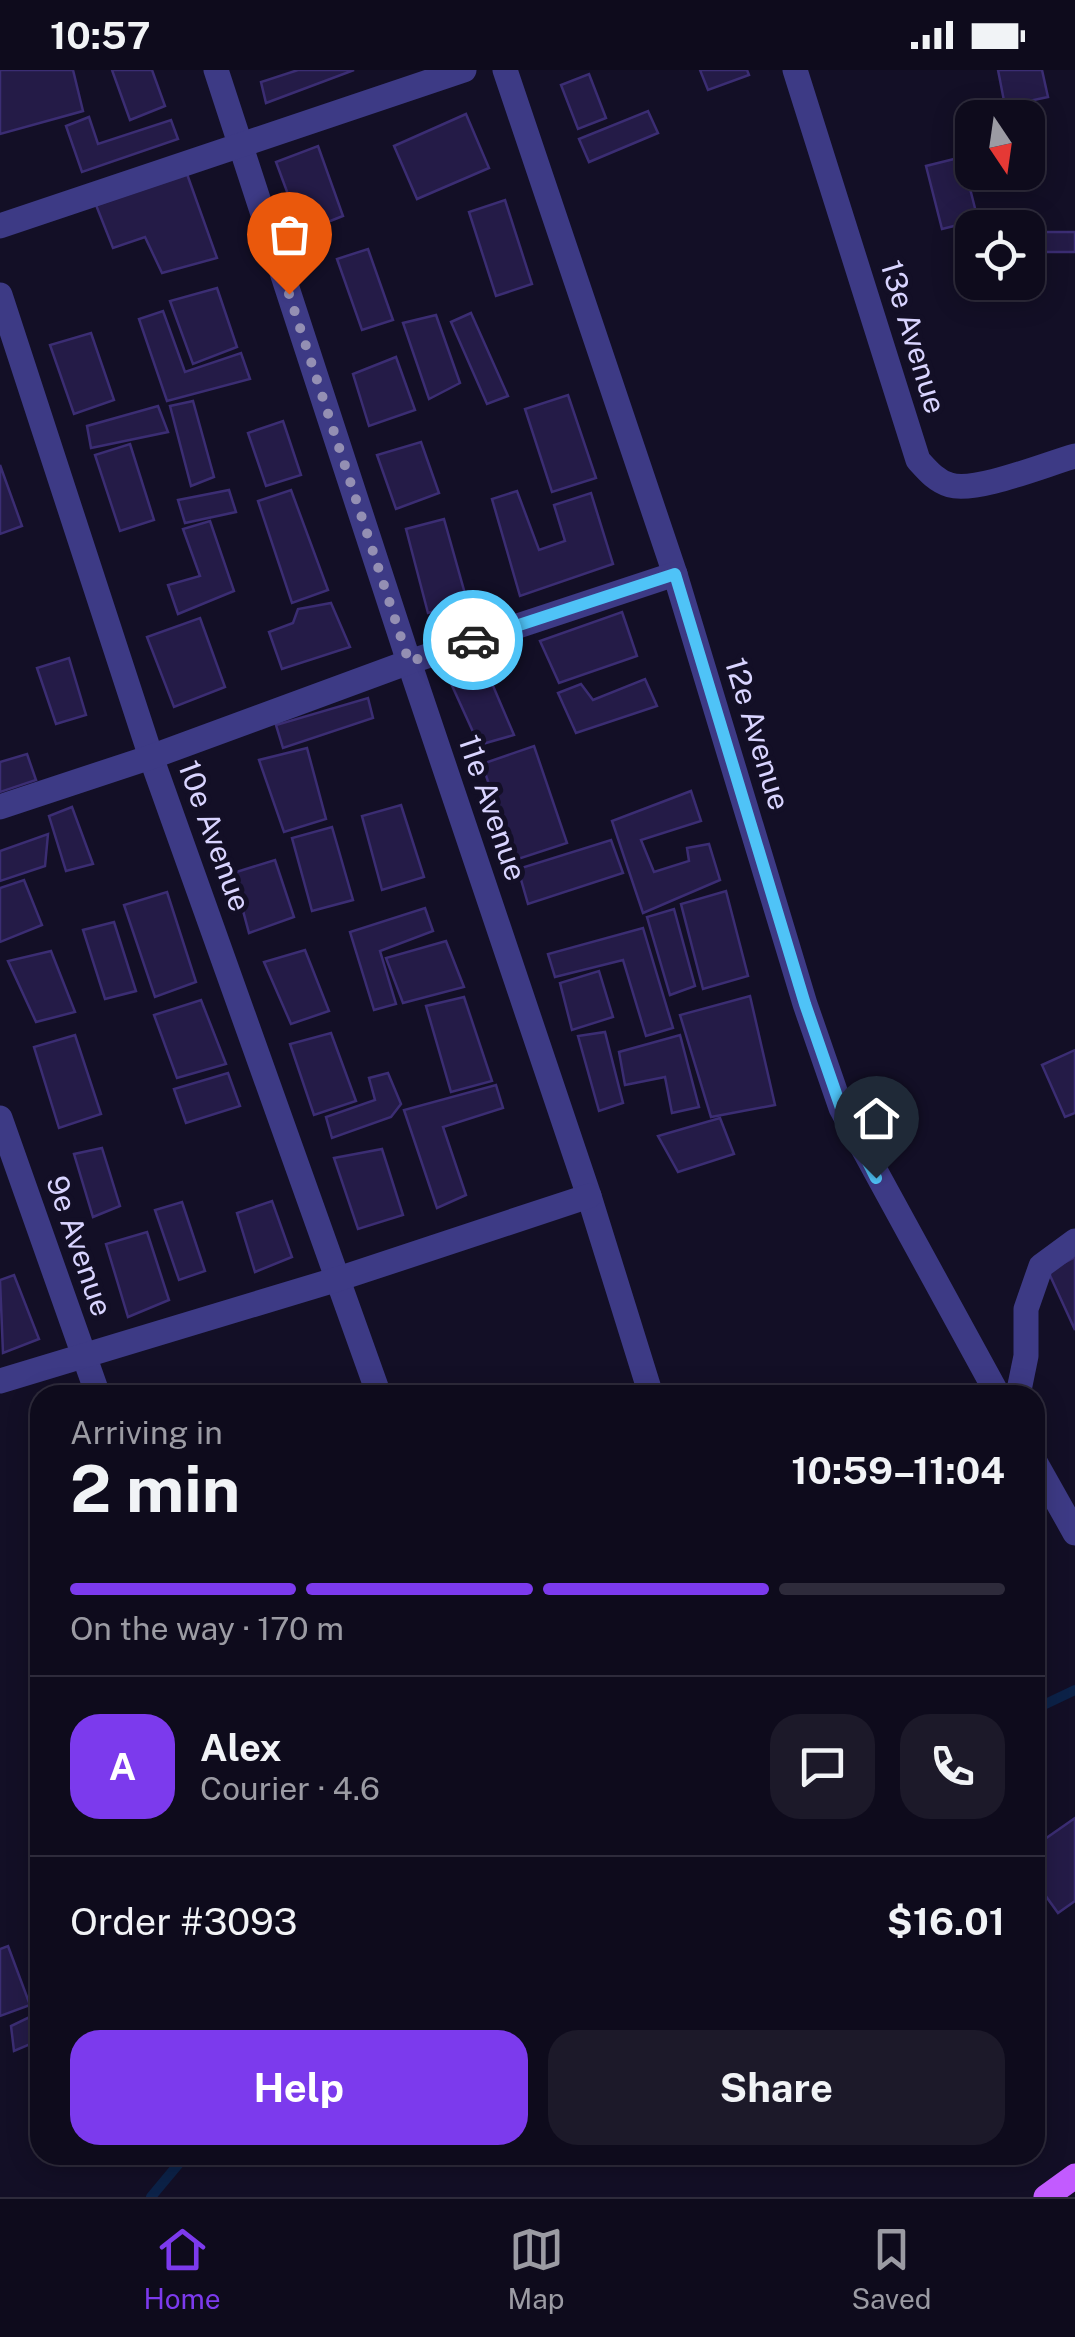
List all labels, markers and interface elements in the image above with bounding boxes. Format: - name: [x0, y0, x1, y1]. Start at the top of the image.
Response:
- text: 10:57: [50, 13, 150, 58]
- north arrow: [955, 100, 1045, 190]
- map controls: [955, 100, 1045, 300]
- pin: [247, 192, 332, 295]
- icon: bag: [262, 207, 317, 262]
- button: locate: [955, 210, 1045, 300]
- street label: 13e Avenue: [874, 256, 954, 418]
- courier: [423, 590, 523, 690]
- icon: car: [446, 613, 501, 668]
- street label: 12e Avenue: [718, 653, 798, 814]
- street label: 11e Avenue: [451, 730, 535, 885]
- street label: 10e Avenue: [171, 755, 259, 916]
- pin: [834, 1076, 919, 1179]
- icon: home: [849, 1091, 904, 1146]
- street label: 9e Avenue: [39, 1171, 121, 1320]
- text: Arriving in: [70, 1414, 223, 1451]
- text: 10:59–11:04: [791, 1448, 1005, 1493]
- text: 2 min: [70, 1450, 240, 1527]
- text: On the way · 170 m: [70, 1610, 344, 1647]
- button: chat: [770, 1714, 875, 1819]
- button: phone: [900, 1714, 1005, 1819]
- text: Alex: [200, 1725, 282, 1770]
- text: A: [109, 1744, 136, 1789]
- text: Courier · 4.6: [200, 1770, 380, 1807]
- text: Order #3093: [70, 1899, 298, 1944]
- text: $16.01: [887, 1899, 1005, 1944]
- button: Help: [70, 2030, 528, 2145]
- button: Share: [548, 2030, 1005, 2145]
- tab: Home: [143, 2222, 221, 2315]
- tab: Map: [508, 2222, 564, 2315]
- tab: Saved: [851, 2222, 932, 2315]

